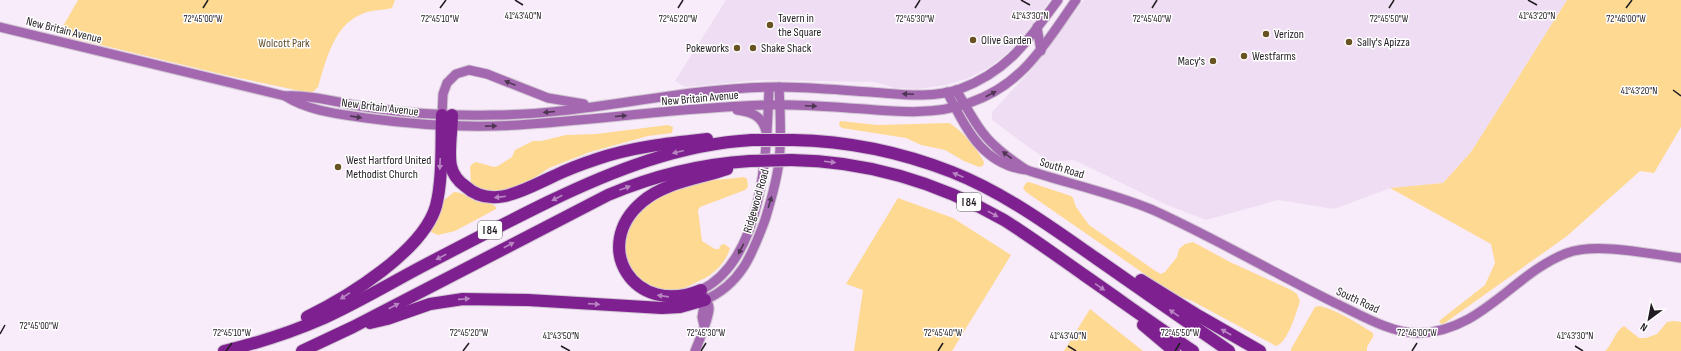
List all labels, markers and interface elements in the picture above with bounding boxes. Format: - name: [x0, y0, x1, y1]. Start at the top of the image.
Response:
- text: 41°43'40"N: [505, 10, 541, 22]
- text: 41°43'30"N: [1012, 10, 1048, 22]
- text: 41°43'20"N: [1519, 10, 1555, 22]
- place label: Tavern in the Square: [778, 11, 822, 40]
- text: 72°45'00"W: [184, 13, 223, 25]
- text: 72°45'10"W: [421, 13, 460, 25]
- text: 72°45'20"W: [659, 13, 698, 25]
- text: 72°45'30"W: [896, 13, 935, 25]
- text: 72°45'40"W: [1133, 13, 1172, 25]
- text: 72°45'50"W: [1370, 13, 1409, 25]
- text: 72°46'00"W: [1606, 13, 1646, 25]
- street label: New Britain Avenue: [25, 14, 103, 47]
- marker: Tavern in the Square: [765, 20, 775, 30]
- place label: Verizon: [1274, 27, 1304, 42]
- marker: Verizon: [1261, 29, 1271, 39]
- place label: Olive Garden: [981, 33, 1032, 48]
- marker: Olive Garden: [968, 35, 978, 45]
- place label: Sally's Apizza: [1357, 35, 1410, 50]
- park label: Wolcott Park: [258, 36, 310, 51]
- marker: Sally's Apizza: [1344, 37, 1354, 47]
- place label: Pokeworks: [686, 41, 729, 56]
- place label: Shake Shack: [761, 41, 812, 56]
- marker: Pokeworks: [732, 43, 742, 53]
- marker: Shake Shack: [748, 43, 758, 53]
- place label: Westfarms: [1252, 49, 1296, 64]
- marker: Westfarms: [1239, 51, 1249, 61]
- place label: Macy's: [1178, 54, 1205, 69]
- marker: Macy's: [1208, 56, 1218, 66]
- one-way arrow: [504, 80, 516, 86]
- text: 41°43'20"N: [1621, 85, 1657, 97]
- street label: New Britain Avenue: [661, 88, 739, 109]
- one-way arrow: [902, 91, 914, 98]
- one-way arrow: [986, 91, 997, 97]
- street label: New Britain Avenue: [341, 95, 419, 120]
- one-way arrow: [805, 103, 818, 109]
- one-way arrow: [543, 108, 555, 115]
- one-way arrow: [615, 113, 627, 120]
- one-way arrow: [350, 114, 362, 120]
- one-way arrow: [485, 123, 498, 129]
- one-way arrow: [672, 150, 684, 156]
- one-way arrow: [1001, 151, 1012, 160]
- place label: West Hartford United Methodist Church: [346, 153, 431, 182]
- street label: South Road: [1038, 155, 1086, 182]
- one-way arrow: [437, 158, 443, 171]
- one-way arrow: [824, 159, 836, 165]
- marker: West Hartford United Methodist Church: [333, 162, 343, 172]
- street label: Ridgewood Road: [740, 167, 773, 235]
- one-way arrow: [953, 172, 964, 178]
- one-way arrow: [620, 185, 632, 191]
- road number: I 84: [957, 193, 981, 211]
- one-way arrow: [494, 194, 506, 200]
- one-way arrow: [551, 195, 562, 201]
- one-way arrow: [768, 195, 774, 207]
- one-way arrow: [987, 211, 998, 218]
- road number: I 84: [478, 221, 502, 239]
- one-way arrow: [503, 242, 514, 249]
- one-way arrow: [738, 243, 745, 255]
- one-way arrow: [435, 254, 446, 260]
- one-way arrow: [1095, 283, 1106, 291]
- street label: South Road: [1334, 284, 1382, 317]
- one-way arrow: [339, 292, 351, 299]
- one-way arrow: [657, 293, 669, 299]
- one-way arrow: [458, 295, 470, 302]
- north arrow: [1629, 299, 1669, 339]
- one-way arrow: [588, 300, 600, 307]
- one-way arrow: [388, 303, 399, 309]
- one-way arrow: [1169, 309, 1179, 317]
- text: 72°45'00"W: [20, 320, 59, 332]
- text: N: [1638, 320, 1650, 334]
- text: 72°45'10"W: [213, 327, 252, 339]
- text: 72°45'20"W: [450, 327, 489, 339]
- text: 72°45'30"W: [687, 327, 726, 339]
- text: 72°45'40"W: [924, 327, 963, 339]
- text: 72°45'50"W: [1161, 327, 1200, 339]
- text: 72°46'00"W: [1397, 327, 1437, 339]
- one-way arrow: [1221, 328, 1232, 335]
- text: 41°43'50"N: [543, 330, 579, 342]
- text: 41°43'40"N: [1050, 330, 1086, 342]
- text: 41°43'30"N: [1557, 330, 1593, 342]

